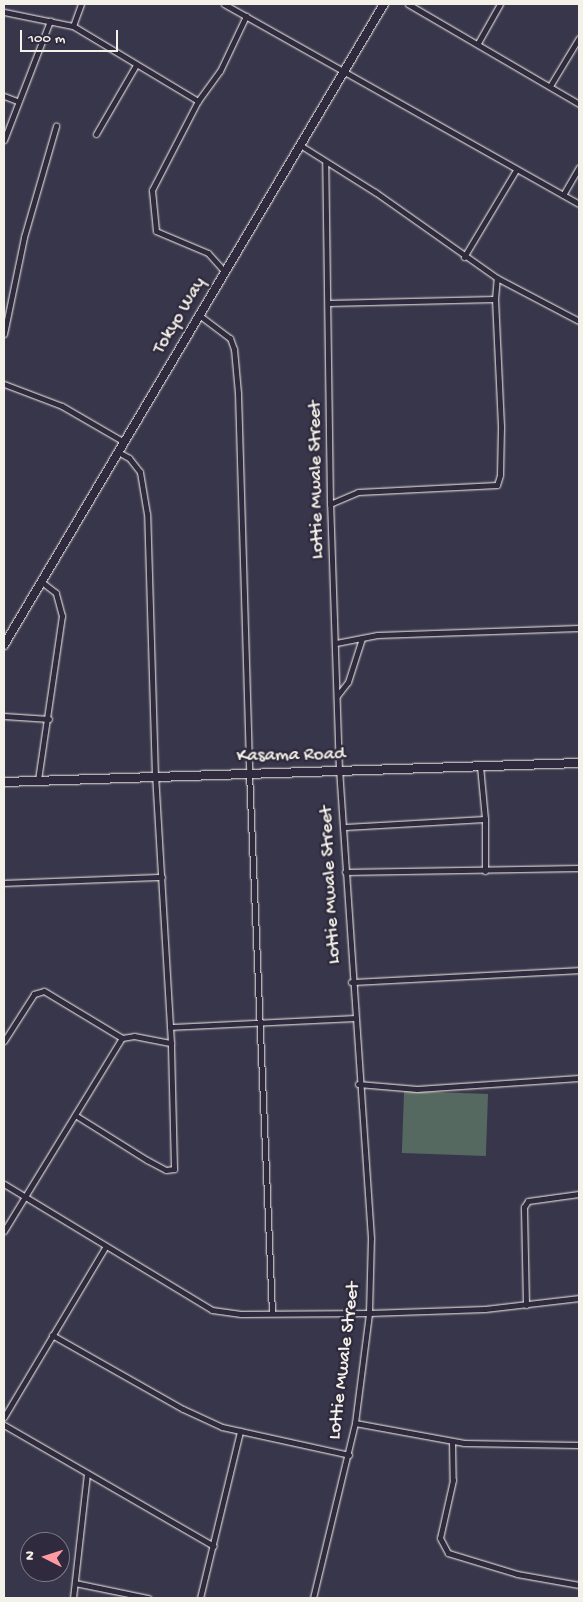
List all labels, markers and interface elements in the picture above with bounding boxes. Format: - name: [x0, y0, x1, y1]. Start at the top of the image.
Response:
- scale bar: [22, 20, 120, 52]
- text: 100 m: [28, 30, 65, 48]
- street label: Tokyo Way: [148, 274, 212, 358]
- street label: Lottie Mwale Street: [304, 401, 330, 559]
- street label: Kasama Road: [237, 744, 345, 768]
- street label: Lottie Mwale Street: [315, 805, 347, 965]
- street label: Lottie Mwale Street: [324, 1281, 366, 1441]
- north arrow: [20, 1532, 70, 1582]
- text: N: [22, 1550, 39, 1561]

